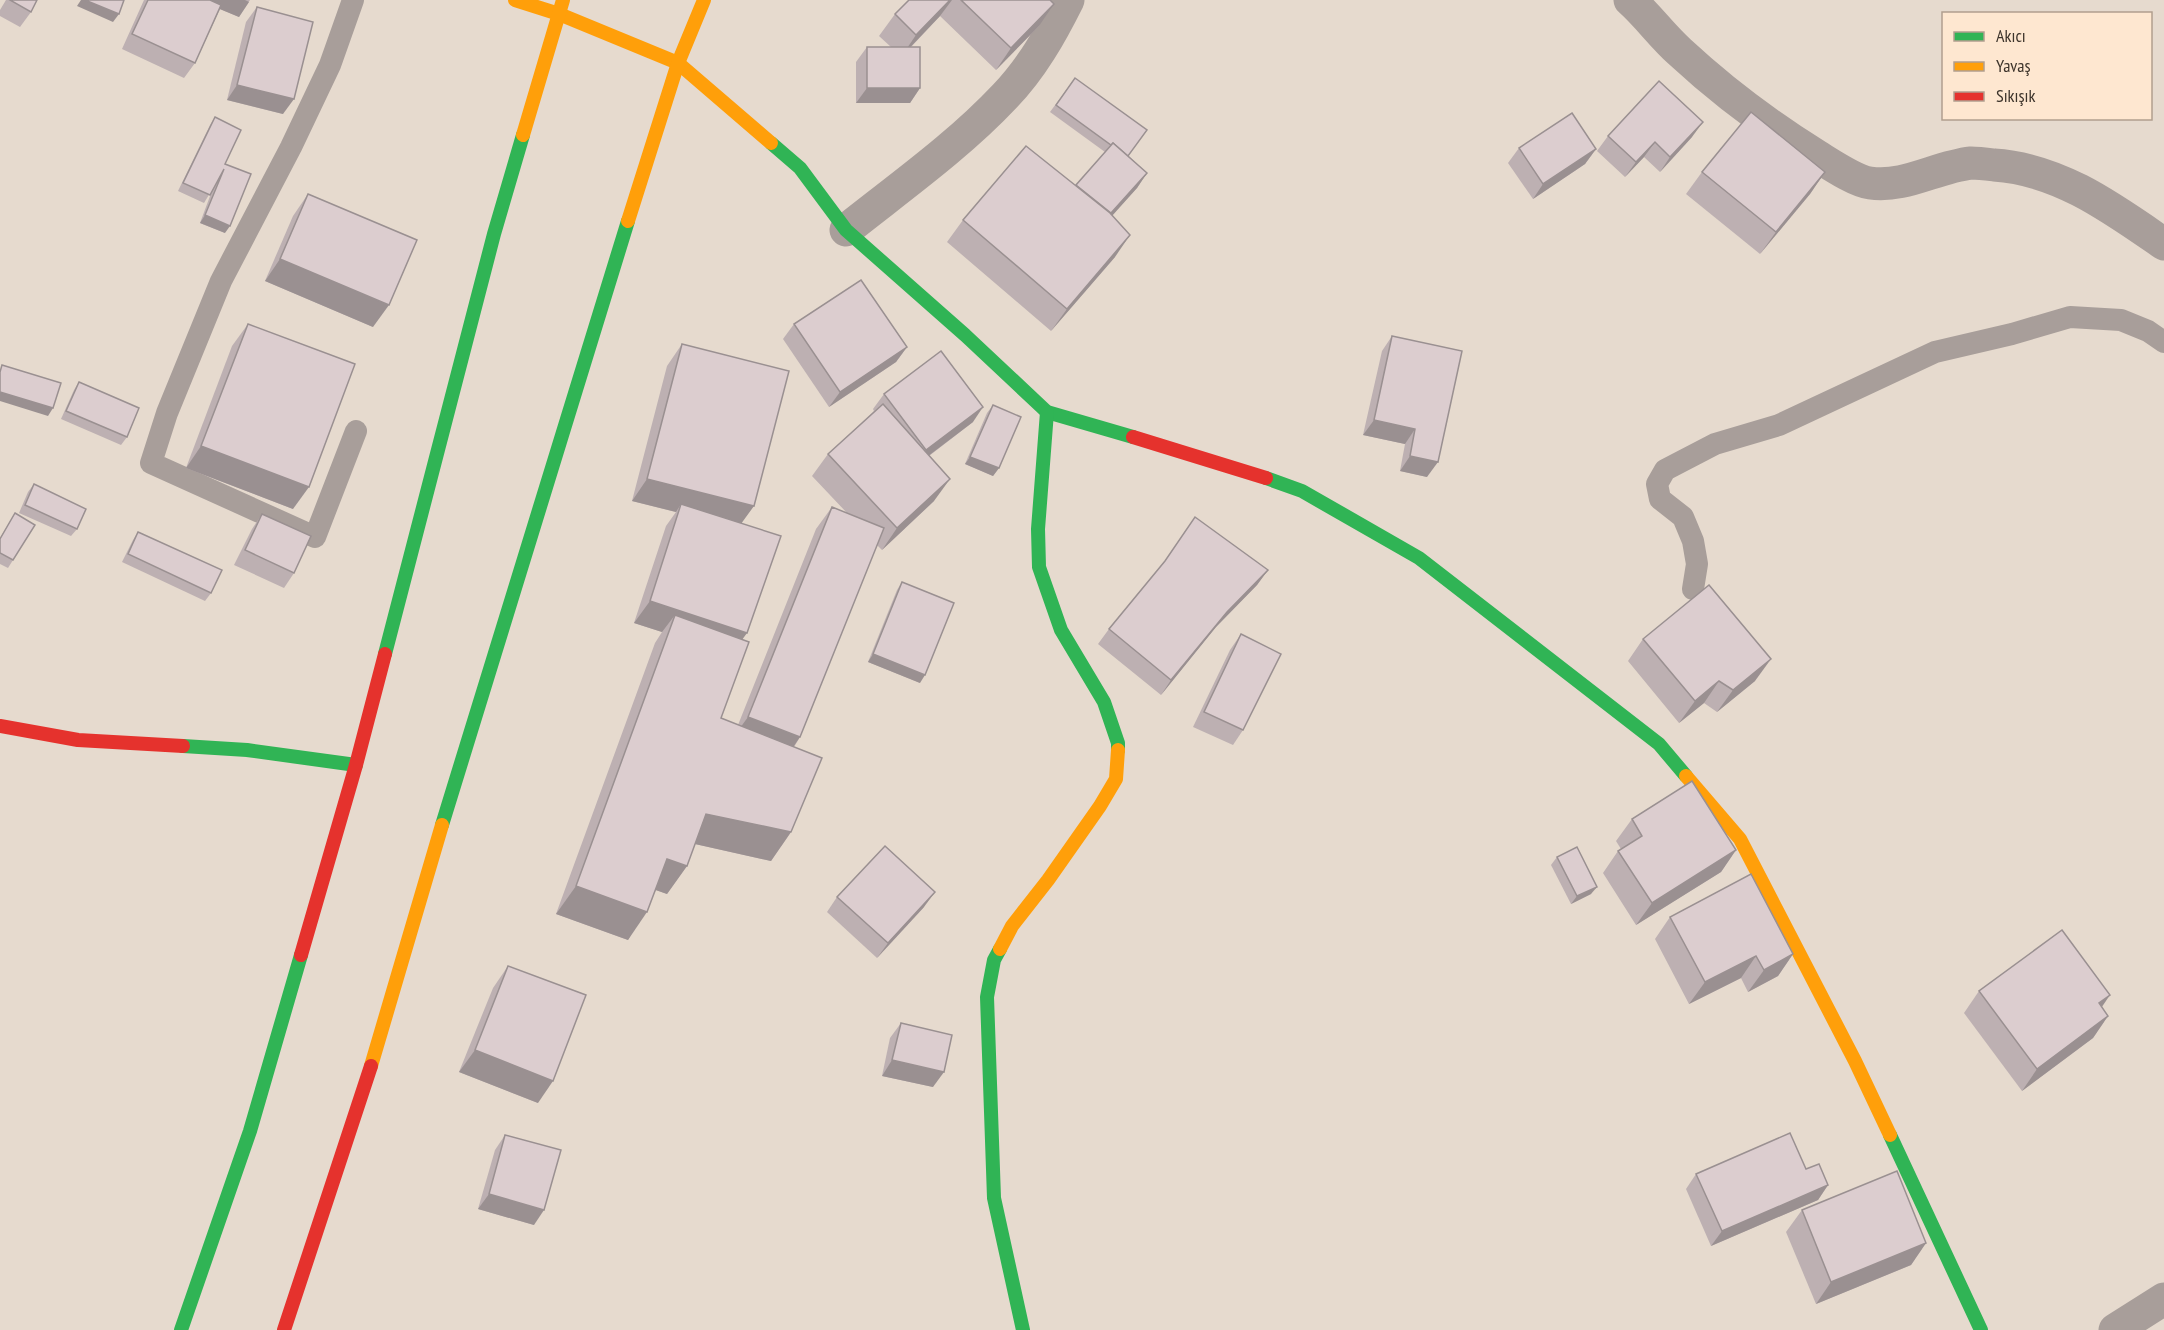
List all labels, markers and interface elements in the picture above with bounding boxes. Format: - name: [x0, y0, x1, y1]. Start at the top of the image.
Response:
- legend: [1942, 12, 2152, 120]
- text: Akıcı: [1996, 24, 2026, 47]
- text: Yavaş: [1996, 54, 2031, 77]
- text: Sıkışık: [1996, 84, 2035, 107]

